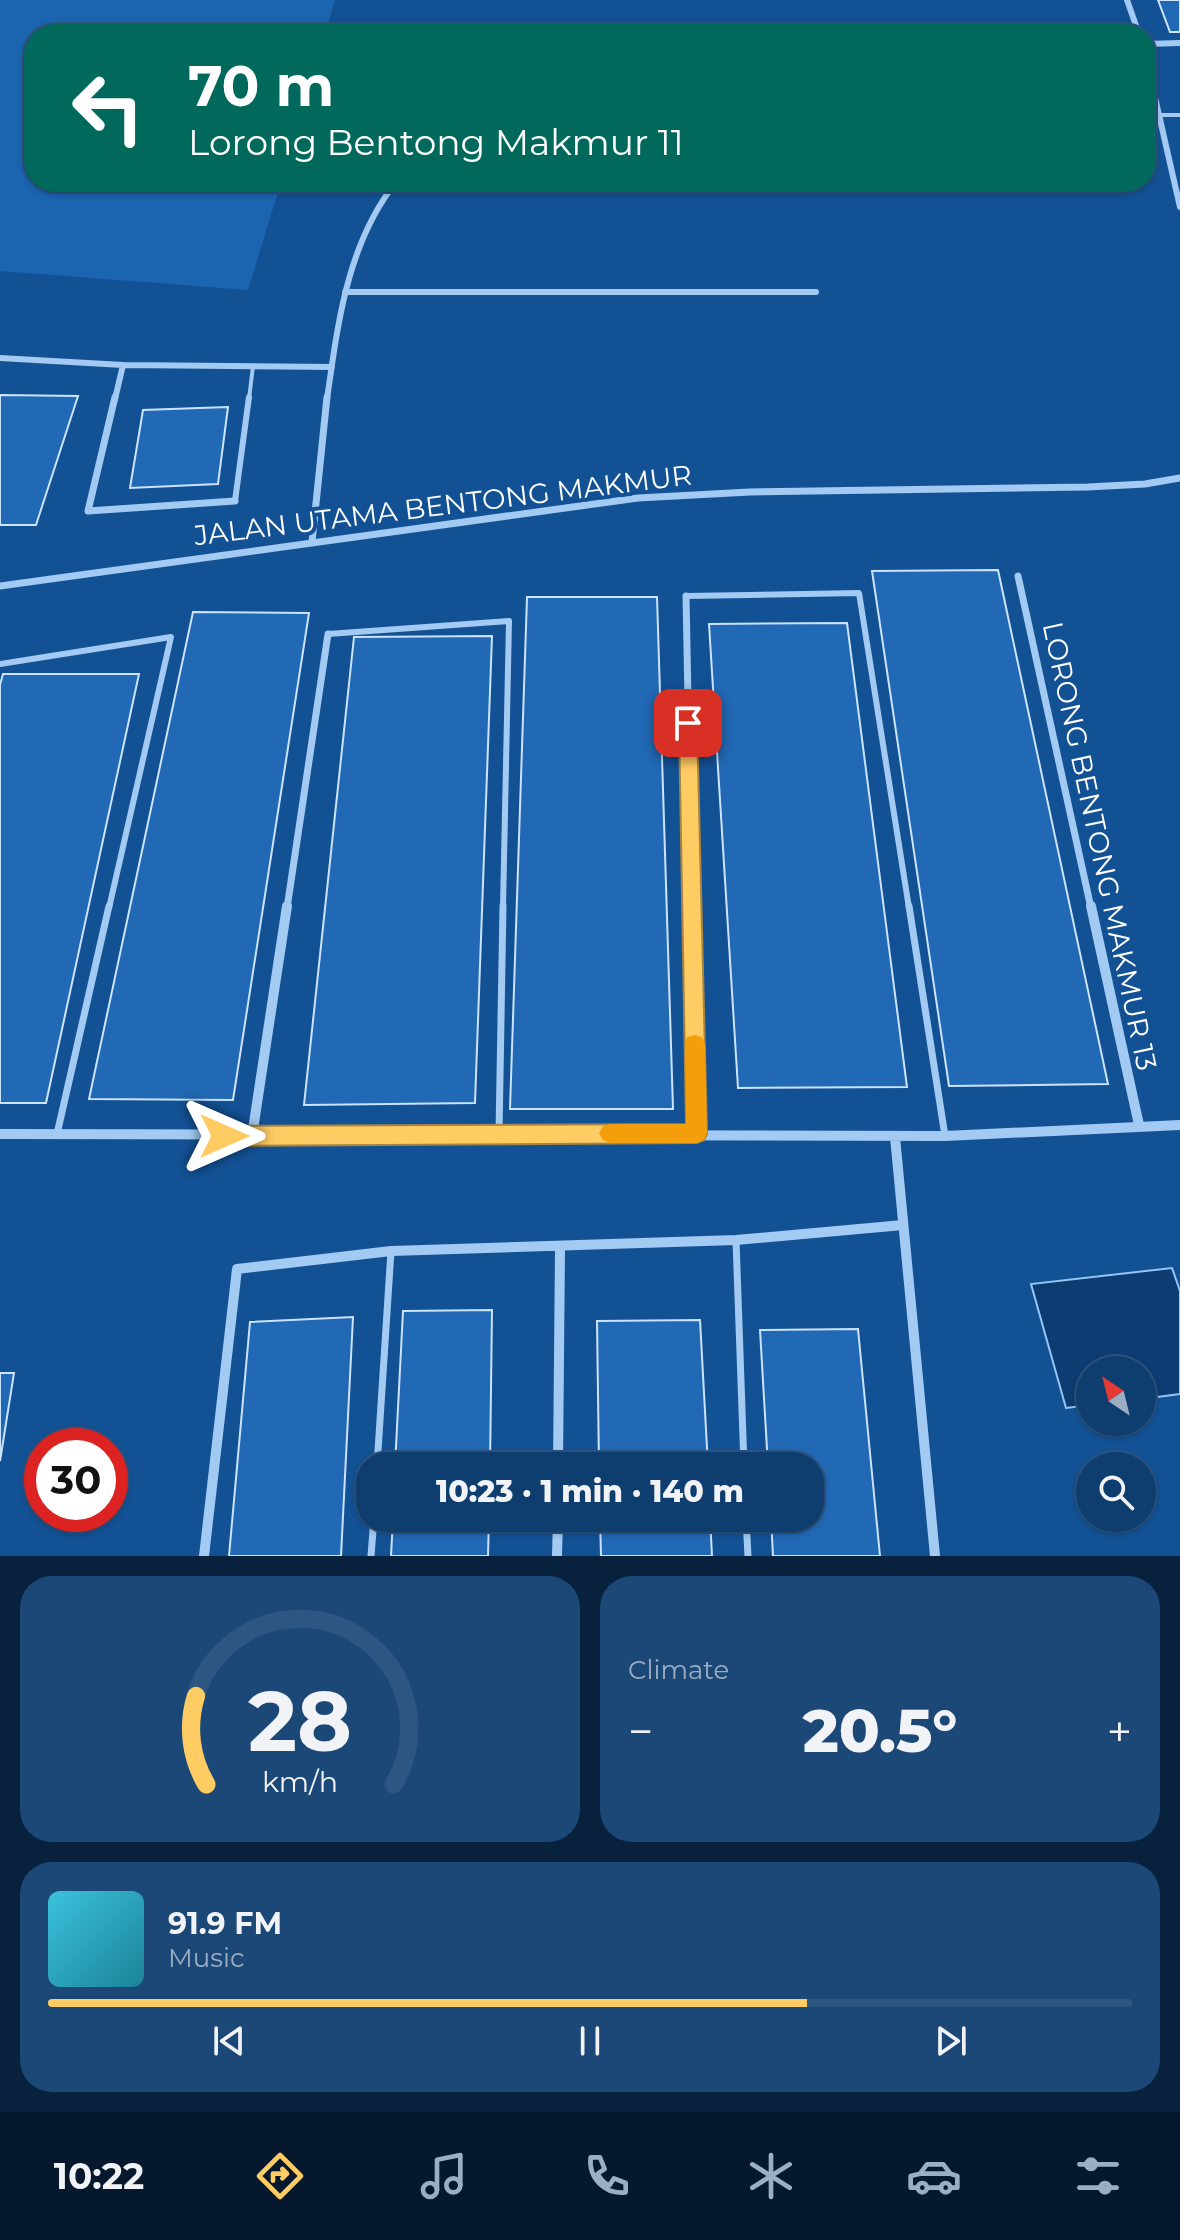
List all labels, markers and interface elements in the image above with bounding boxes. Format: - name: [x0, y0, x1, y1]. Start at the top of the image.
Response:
- text: 70 m: [188, 52, 334, 120]
- icon: left: [56, 56, 160, 160]
- text: Lorong Bentong Makmur 11: [188, 120, 684, 164]
- street label: JALAN UTAMA BENTONG MAKMUR: [191, 458, 694, 553]
- street label: LORONG BENTONG MAKMUR 13: [1036, 619, 1164, 1073]
- pin: [654, 689, 722, 757]
- icon: arrive: [666, 701, 710, 745]
- position arrow: [182, 1094, 266, 1178]
- north arrow: [1076, 1356, 1156, 1436]
- map controls: [1076, 1356, 1156, 1532]
- speed limit sign: 30: [24, 1428, 128, 1532]
- button: search: [1076, 1452, 1156, 1532]
- text: 10:23 · 1 min · 140 m: [436, 1473, 744, 1510]
- text: Climate: [628, 1654, 729, 1686]
- text: 28: [248, 1670, 352, 1772]
- text: 20.5°: [803, 1694, 957, 1767]
- text: −: [628, 1704, 653, 1758]
- text: +: [1107, 1704, 1132, 1758]
- text: km/h: [262, 1764, 338, 1799]
- text: 91.9 FM: [168, 1905, 282, 1942]
- text: Music: [168, 1942, 245, 1974]
- icon: previous: [207, 2019, 251, 2063]
- icon: pause: [568, 2019, 612, 2063]
- icon: next: [929, 2019, 973, 2063]
- icon: directions: [252, 2148, 308, 2204]
- icon: music: [416, 2148, 472, 2204]
- icon: phone: [579, 2148, 635, 2204]
- icon: climate: [743, 2148, 799, 2204]
- icon: car: [906, 2148, 962, 2204]
- icon: filters: [1070, 2148, 1126, 2204]
- text: 10:22: [54, 2154, 144, 2198]

